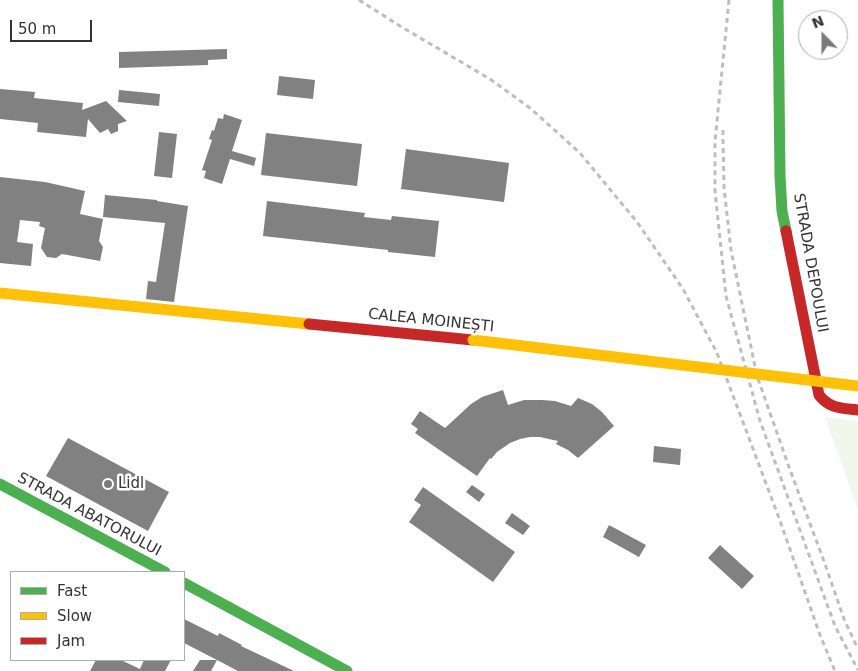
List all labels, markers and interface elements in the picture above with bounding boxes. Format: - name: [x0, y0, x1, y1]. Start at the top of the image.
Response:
- scale bar: [12, 10, 95, 42]
- north arrow: [798, 10, 848, 60]
- text: N: [809, 12, 826, 32]
- text: 50 m: [18, 20, 56, 38]
- street label: STRADA DEPOULUI: [789, 192, 831, 334]
- street label: CALEA MOINEȘTI: [367, 305, 495, 337]
- street label: STRADA ABATORULUI: [14, 469, 164, 561]
- place label: Lidl: [118, 475, 144, 493]
- marker: Lidl: [102, 478, 114, 490]
- legend: [10, 571, 185, 661]
- text: Fast: [57, 582, 87, 600]
- text: Slow: [57, 607, 92, 625]
- text: Jam: [57, 632, 85, 650]

